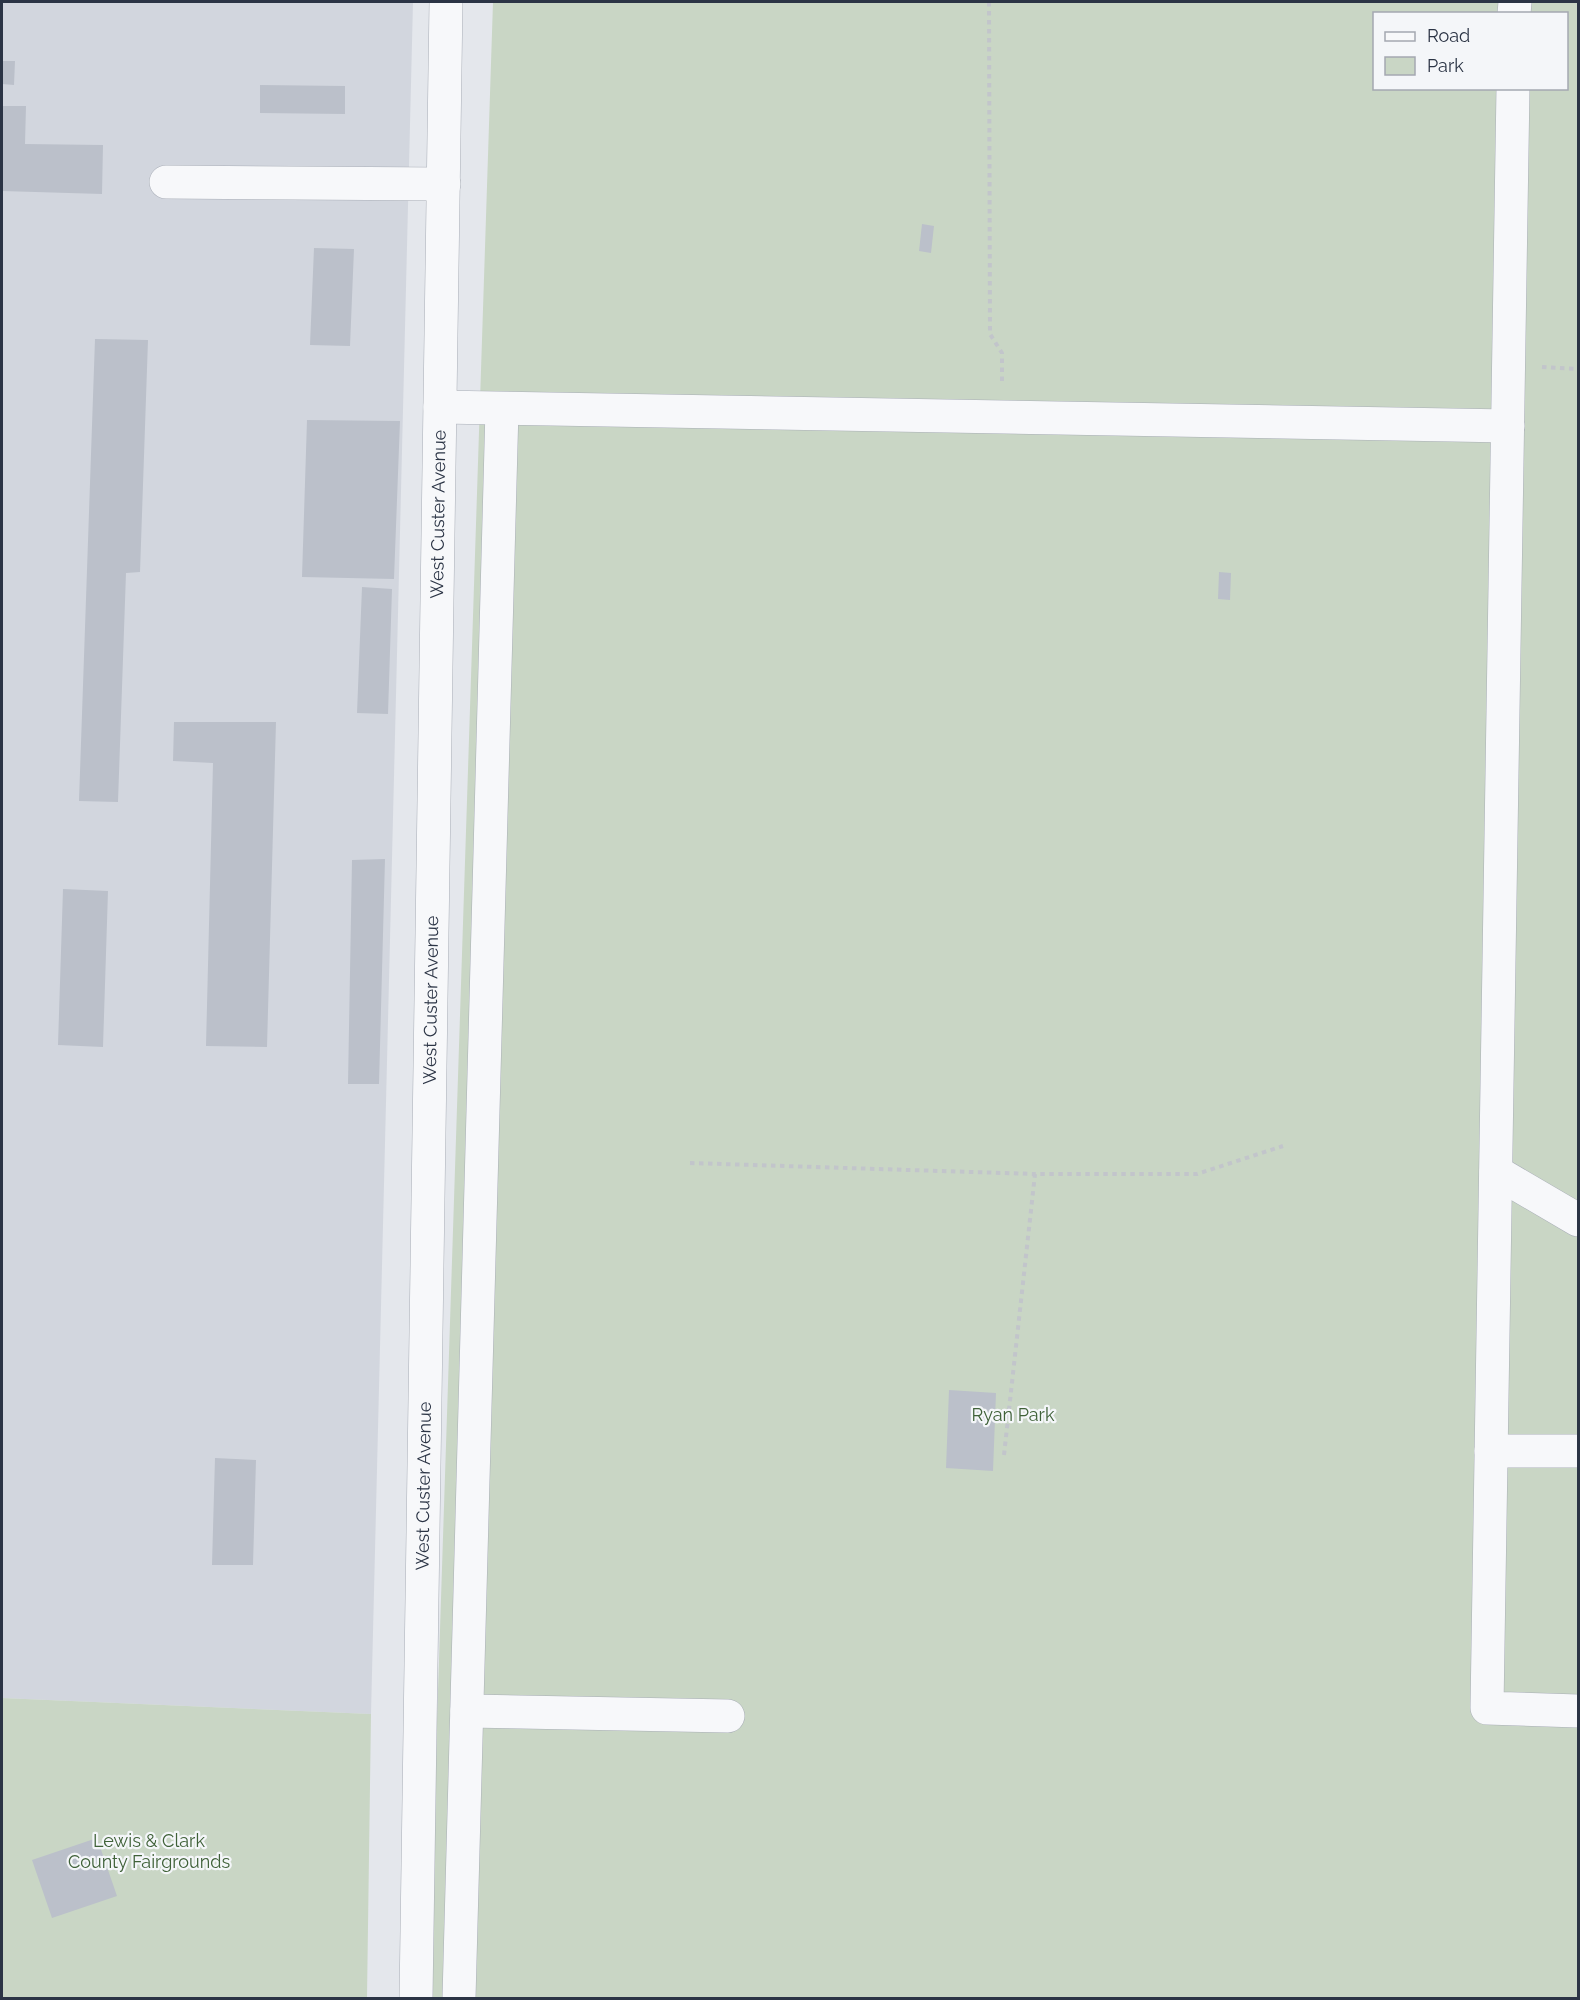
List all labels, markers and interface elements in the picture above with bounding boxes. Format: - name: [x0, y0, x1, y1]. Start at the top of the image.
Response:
- legend: [1373, 12, 1568, 90]
- text: Road: [1427, 25, 1470, 46]
- text: Park: [1427, 55, 1464, 76]
- street label: West Custer Avenue: [426, 429, 450, 599]
- street label: West Custer Avenue: [419, 915, 442, 1085]
- street label: West Custer Avenue: [411, 1401, 435, 1571]
- park label: Ryan Park: [972, 1404, 1055, 1425]
- park label: Lewis & Clark County Fairgrounds: [68, 1830, 230, 1872]

